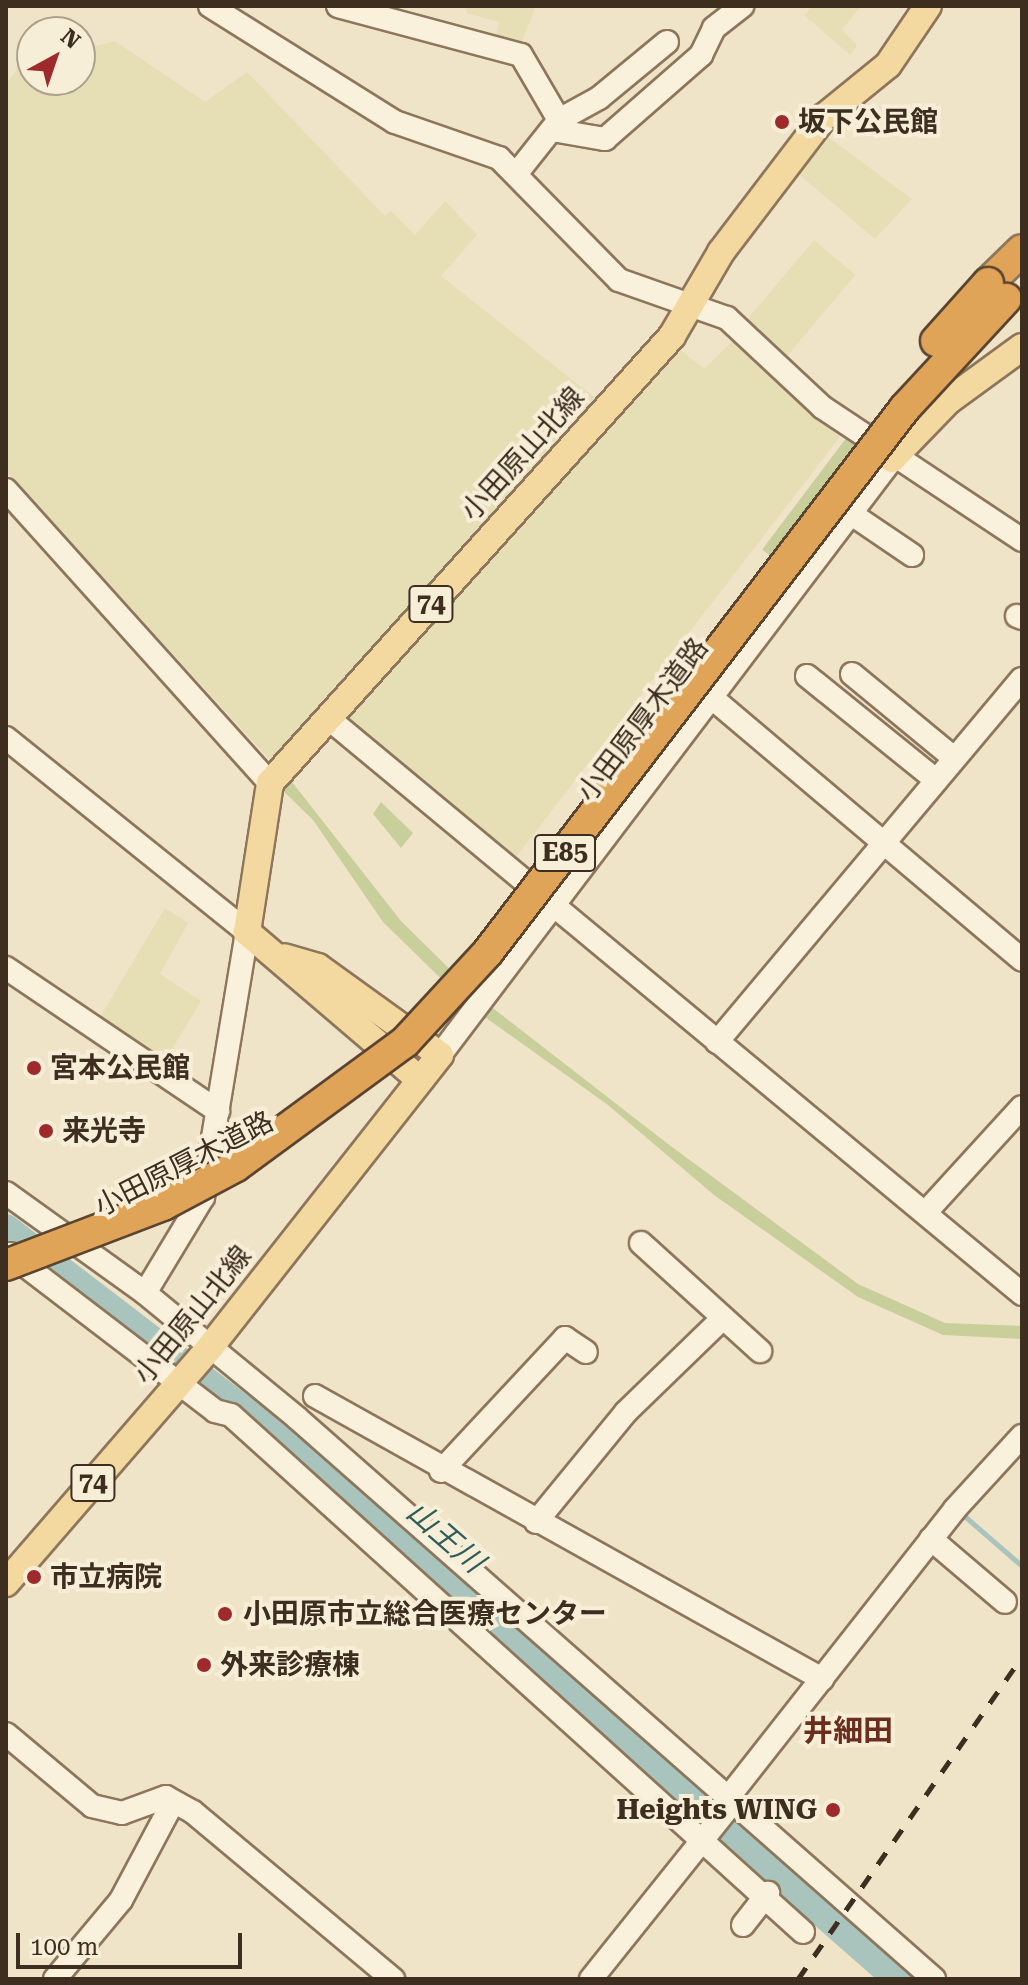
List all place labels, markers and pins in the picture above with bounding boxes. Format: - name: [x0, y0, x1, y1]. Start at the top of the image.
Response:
- place label: 坂下公民館: [798, 105, 938, 139]
- marker: 坂下公民館: [773, 113, 791, 131]
- place label: 宮本公民館: [50, 1051, 190, 1085]
- marker: 宮本公民館: [25, 1059, 43, 1077]
- place label: 来光寺: [62, 1114, 146, 1148]
- marker: 来光寺: [37, 1122, 55, 1140]
- place label: 市立病院: [50, 1560, 162, 1594]
- marker: 市立病院: [25, 1568, 43, 1586]
- place label: 小田原市立総合医療センター: [243, 1597, 607, 1631]
- marker: 小田原市立総合医療センター: [214, 1603, 236, 1625]
- place label: 外来診療棟: [220, 1648, 360, 1682]
- marker: 外来診療棟: [195, 1656, 213, 1674]
- place label: Heights WING: [616, 1793, 817, 1827]
- marker: Heights WING: [824, 1801, 842, 1819]

